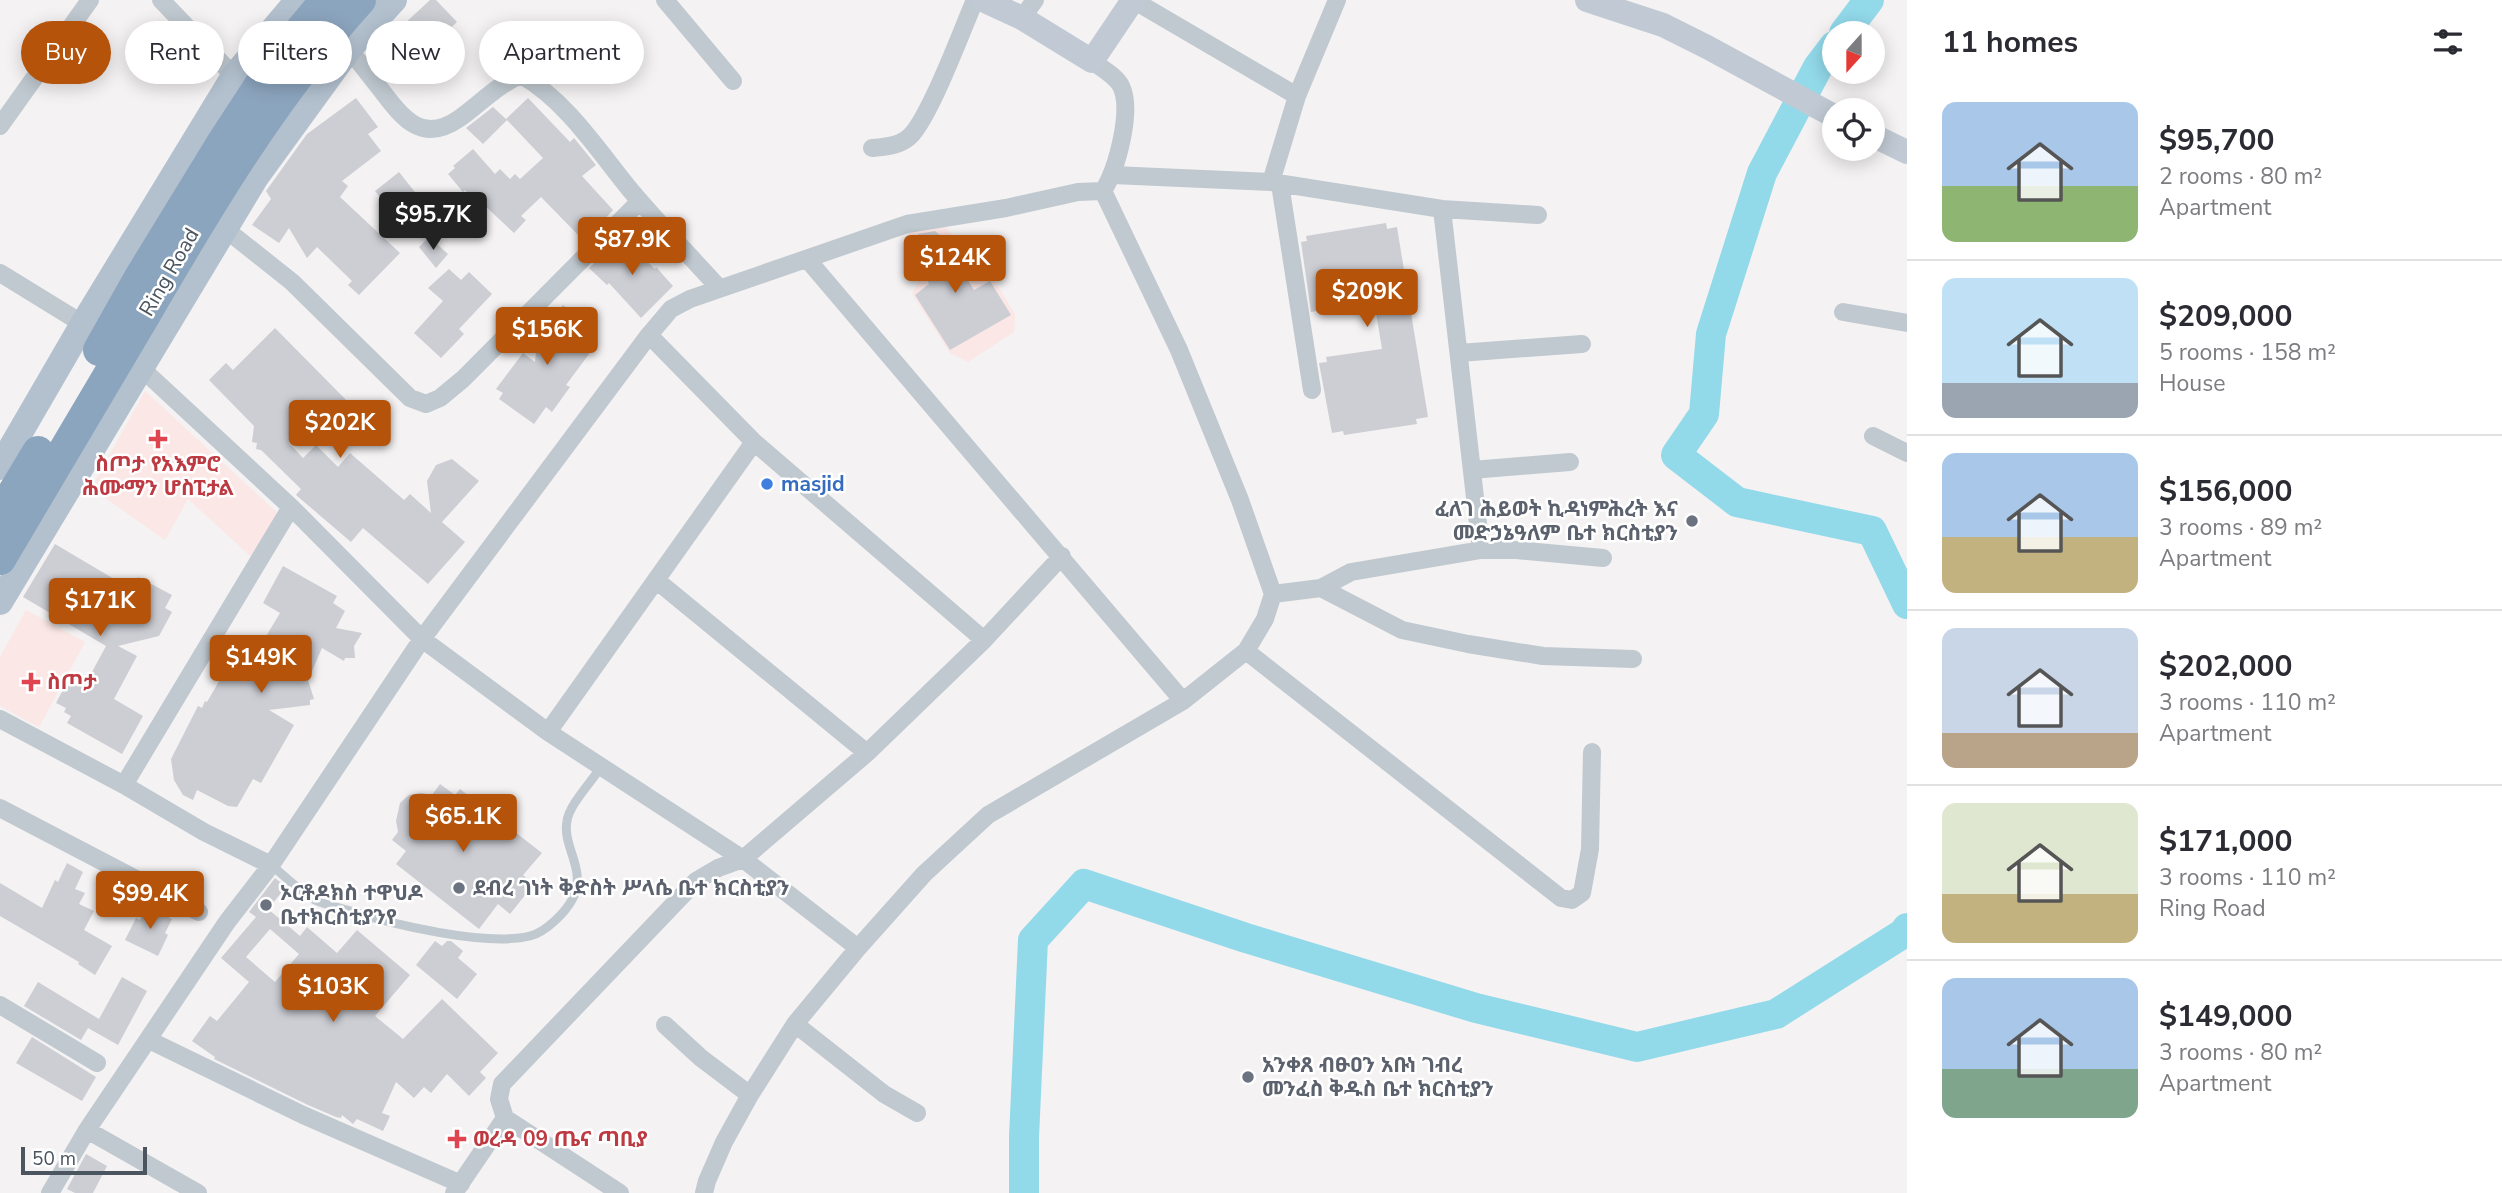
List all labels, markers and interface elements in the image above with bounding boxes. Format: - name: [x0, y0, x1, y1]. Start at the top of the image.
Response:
- chip: Buy: [21, 21, 111, 84]
- chip: Rent: [125, 21, 224, 84]
- chip: Filters: [238, 21, 352, 84]
- chip: New: [366, 21, 465, 84]
- chip: Apartment: [479, 21, 644, 84]
- north arrow: [1822, 21, 1885, 84]
- map controls: [1822, 21, 1885, 161]
- text: 11 homes: [1942, 22, 2078, 63]
- icon: filters: [2429, 23, 2467, 61]
- button: locate: [1822, 98, 1885, 161]
- text: $95,700: [2159, 120, 2274, 161]
- icon: home: [1998, 130, 2082, 214]
- text: 2 rooms · 80 m²: [2159, 161, 2322, 192]
- pin: $95.7K: [376, 192, 490, 252]
- text: Apartment: [2159, 192, 2271, 223]
- text: $95.7K: [395, 199, 471, 230]
- pin: $87.9K: [575, 218, 689, 277]
- street label: Ring Road: [133, 223, 205, 321]
- text: $87.9K: [594, 224, 670, 255]
- pin: $124K: [906, 236, 1004, 295]
- text: $124K: [920, 242, 990, 273]
- pin: $209K: [1318, 270, 1416, 329]
- text: $209K: [1332, 276, 1402, 307]
- text: $209,000: [2159, 296, 2292, 337]
- icon: home: [1998, 306, 2082, 390]
- pin: $156K: [498, 308, 596, 367]
- text: $156K: [512, 314, 582, 345]
- text: 5 rooms · 158 m²: [2159, 337, 2336, 368]
- text: House: [2159, 368, 2226, 399]
- pin: $202K: [291, 400, 389, 460]
- text: $202K: [305, 407, 375, 438]
- marker: ስጦታ የአእምሮ ሕሙማን ሆስፒታል: [148, 429, 168, 449]
- place label: ስጦታ የአእምሮ ሕሙማን ሆስፒታል: [82, 450, 235, 502]
- place label: masjid: [781, 470, 845, 498]
- text: $156,000: [2159, 471, 2292, 512]
- marker: masjid: [759, 476, 775, 492]
- icon: home: [1998, 481, 2082, 565]
- place label: ፈለገ ሕይወት ኪዳነምሕረት እና መድኃኔዓለም ቤተ ክርስቲያን: [1435, 495, 1678, 547]
- text: 3 rooms · 89 m²: [2159, 512, 2322, 543]
- marker: ፈለገ ሕይወት ኪዳነምሕረት እና መድኃኔዓለም ቤተ ክርስቲያን: [1684, 513, 1700, 529]
- text: Apartment: [2159, 543, 2271, 574]
- pin: $171K: [51, 578, 149, 638]
- text: $171K: [65, 585, 135, 616]
- pin: $149K: [212, 636, 310, 695]
- text: $149K: [226, 642, 296, 673]
- text: $202,000: [2159, 646, 2292, 687]
- icon: home: [1998, 656, 2082, 740]
- place label: ስጦታ: [47, 668, 97, 696]
- marker: ስጦታ: [21, 672, 41, 692]
- text: 3 rooms · 110 m²: [2159, 687, 2336, 718]
- text: Apartment: [2159, 718, 2271, 749]
- pin: $65.1K: [406, 794, 520, 854]
- text: $65.1K: [425, 801, 501, 832]
- text: $171,000: [2159, 821, 2292, 862]
- icon: home: [1998, 831, 2082, 915]
- text: 3 rooms · 110 m²: [2159, 862, 2336, 893]
- pin: $99.4K: [93, 872, 207, 931]
- place label: ደብረ ገነት ቅድስት ሥላሴ ቤተ ክርስቲያን: [473, 874, 790, 902]
- text: $99.4K: [112, 878, 188, 909]
- place label: ኦርቶዶክስ ተዋህዶ ቤተክርስቲያንየ: [280, 879, 423, 931]
- marker: ደብረ ገነት ቅድስት ሥላሴ ቤተ ክርስቲያን: [451, 880, 467, 896]
- text: Ring Road: [2159, 893, 2266, 924]
- marker: ኦርቶዶክስ ተዋህዶ ቤተክርስቲያንየ: [258, 897, 274, 913]
- pin: $103K: [284, 964, 382, 1024]
- text: $103K: [298, 971, 368, 1002]
- text: $149,000: [2159, 996, 2292, 1037]
- icon: home: [1998, 1006, 2082, 1090]
- text: 3 rooms · 80 m²: [2159, 1037, 2322, 1068]
- place label: አንቀጸ ብፁዐን አቡነ ገብረ መንፈስ ቅዱስ ቤተ ክርስቲያን: [1262, 1051, 1494, 1103]
- text: Apartment: [2159, 1068, 2271, 1099]
- marker: አንቀጸ ብፁዐን አቡነ ገብረ መንፈስ ቅዱስ ቤተ ክርስቲያን: [1240, 1069, 1256, 1085]
- place label: ወረዳ 09 ጤና ጣቢያ: [473, 1125, 648, 1153]
- marker: ወረዳ 09 ጤና ጣቢያ: [447, 1129, 467, 1149]
- scale bar: [21, 1144, 147, 1176]
- text: 50 m: [32, 1146, 76, 1172]

